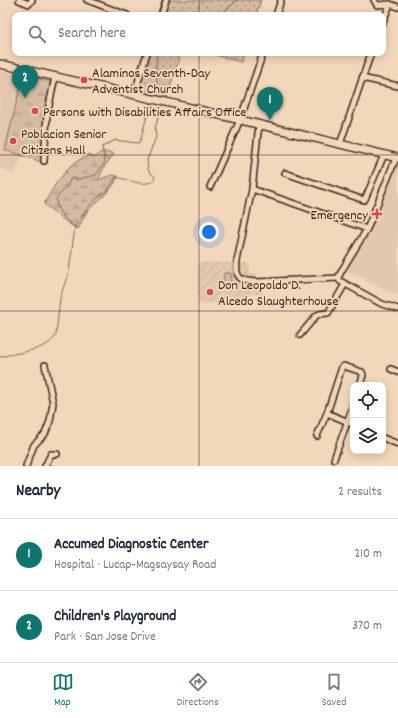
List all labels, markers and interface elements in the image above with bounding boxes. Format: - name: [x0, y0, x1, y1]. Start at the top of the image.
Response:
- search box: [12, 12, 386, 56]
- icon: search: [26, 23, 48, 45]
- text: Search here: [58, 23, 126, 45]
- place label: Alaminos Seventh-Day Adventist Church: [92, 64, 210, 100]
- pin: 2: [12, 65, 38, 98]
- marker: Alaminos Seventh-Day Adventist Church: [79, 75, 89, 85]
- pin: 1: [257, 87, 283, 120]
- place label: Persons with Disabilities Affairs Office: [43, 103, 247, 123]
- marker: Persons with Disabilities Affairs Office: [30, 106, 40, 116]
- place label: Poblacion Senior Citizens Hall: [21, 125, 107, 161]
- marker: Poblacion Senior Citizens Hall: [8, 136, 18, 146]
- place label: Emergency: [311, 206, 368, 226]
- marker: Emergency: [371, 208, 383, 220]
- your location: [199, 222, 219, 242]
- place label: Don Leopoldo D. Alcedo Slaughterhouse: [218, 276, 339, 312]
- marker: Don Leopoldo D. Alcedo Slaughterhouse: [205, 287, 215, 297]
- map controls: [350, 382, 386, 454]
- button: locate: [350, 382, 386, 418]
- button: layers: [350, 418, 386, 454]
- text: Nearby: [16, 480, 60, 504]
- text: 2 results: [338, 483, 382, 502]
- text: Accumed Diagnostic Center: [54, 534, 209, 556]
- text: 1: [28, 545, 30, 564]
- text: 210 m: [354, 545, 382, 564]
- text: Hospital · Lucap-Magsaysay Road: [54, 556, 216, 575]
- text: Children's Playground: [54, 606, 176, 628]
- text: 2: [26, 617, 32, 636]
- text: 370 m: [352, 617, 382, 636]
- text: Park · San Jose Drive: [54, 628, 156, 647]
- tab: Map: [52, 671, 74, 711]
- tab: Directions: [177, 671, 219, 711]
- tab: Saved: [322, 671, 346, 711]

